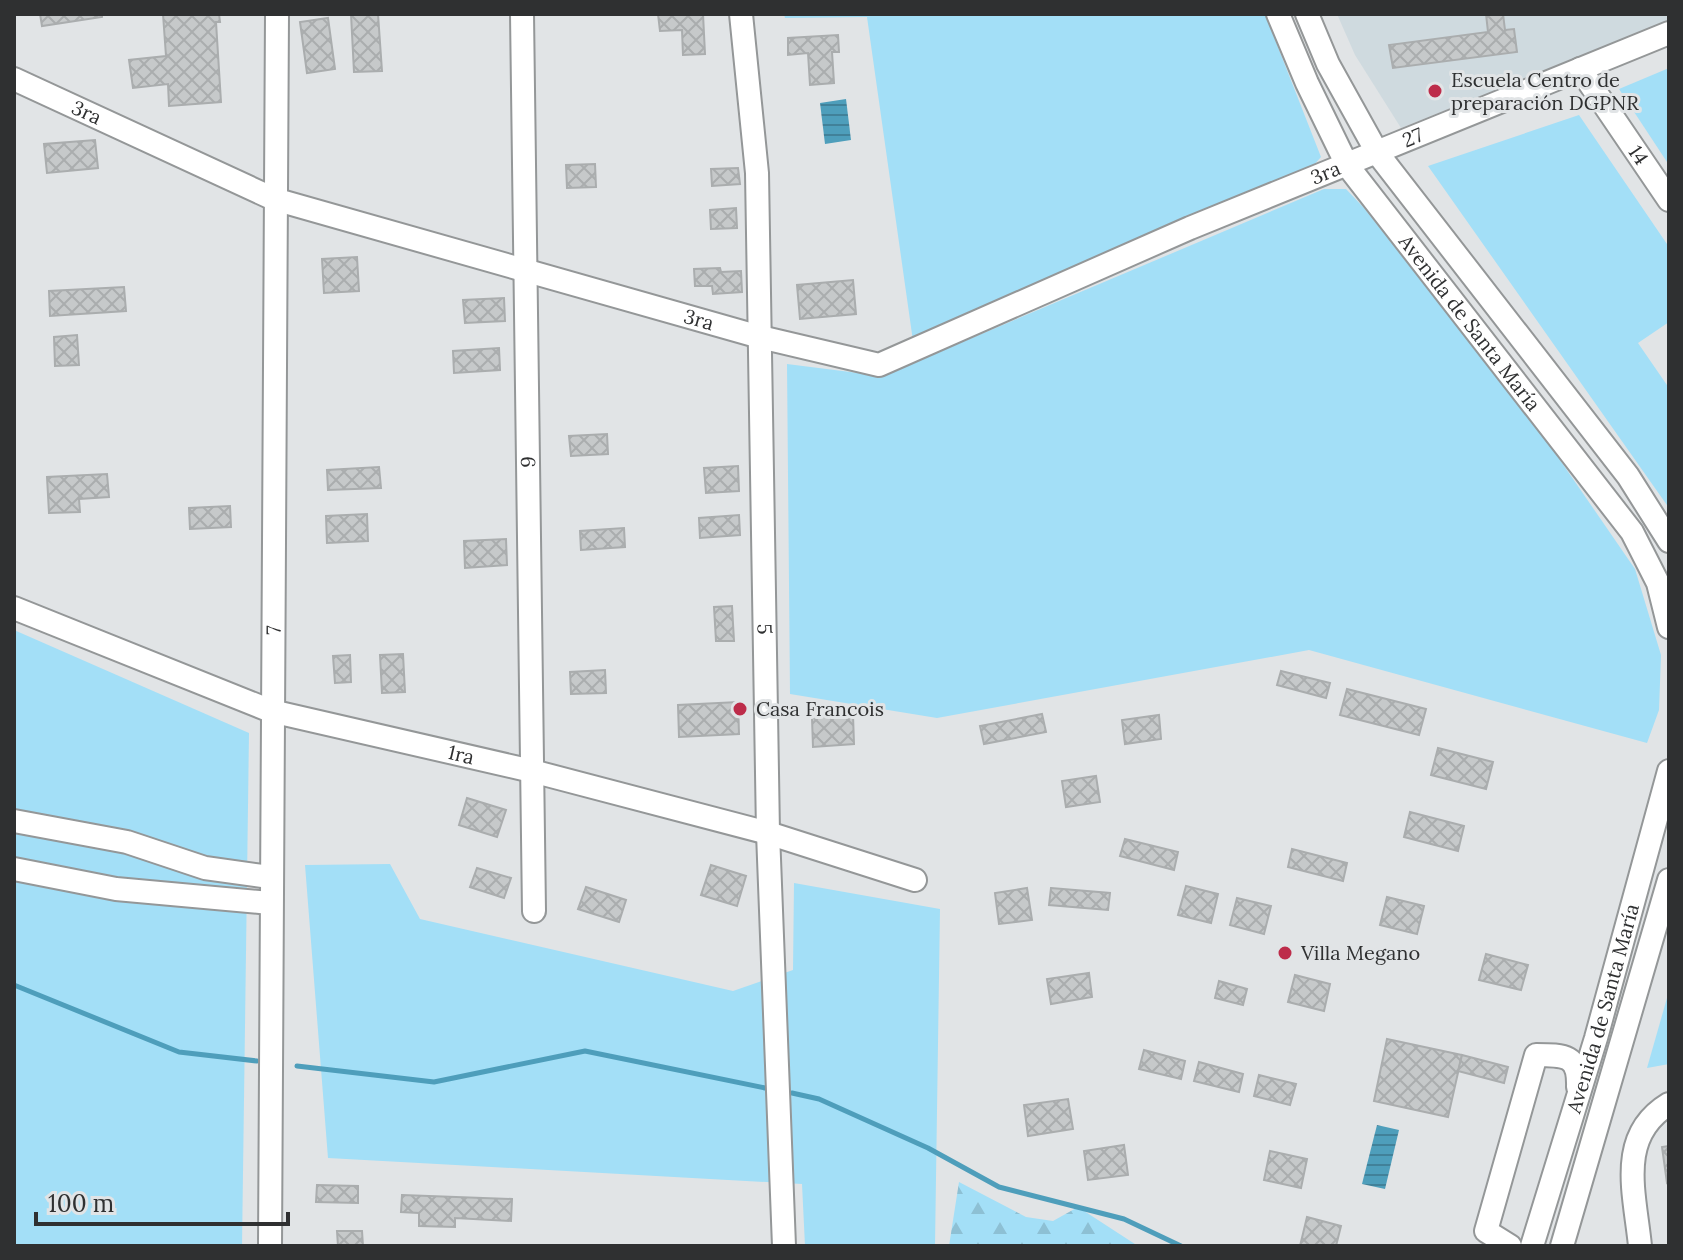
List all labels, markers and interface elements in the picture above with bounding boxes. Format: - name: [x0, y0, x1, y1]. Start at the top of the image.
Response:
- place label: Escuela Centro de preparación DGPNR: [1451, 67, 1639, 115]
- marker: Escuela Centro de preparación DGPNR: [1426, 82, 1444, 100]
- street label: 3ra: [68, 94, 106, 130]
- street label: 27: [1398, 122, 1426, 152]
- street label: 14: [1623, 140, 1654, 169]
- street label: 3ra: [1307, 155, 1344, 190]
- street label: Avenida de Santa María: [1393, 229, 1546, 416]
- street label: 3ra: [681, 303, 717, 335]
- street label: 6: [516, 456, 541, 468]
- street label: 5: [753, 623, 778, 635]
- street label: 7: [260, 625, 286, 635]
- place label: Casa Francois: [756, 696, 884, 721]
- marker: Casa Francois: [731, 700, 749, 718]
- street label: 1ra: [446, 739, 477, 769]
- street label: Avenida de Santa María: [1560, 901, 1644, 1117]
- place label: Villa Megano: [1300, 940, 1420, 965]
- marker: Villa Megano: [1276, 944, 1294, 962]
- scale bar: [36, 1176, 288, 1226]
- text: 100 m: [48, 1188, 114, 1219]

